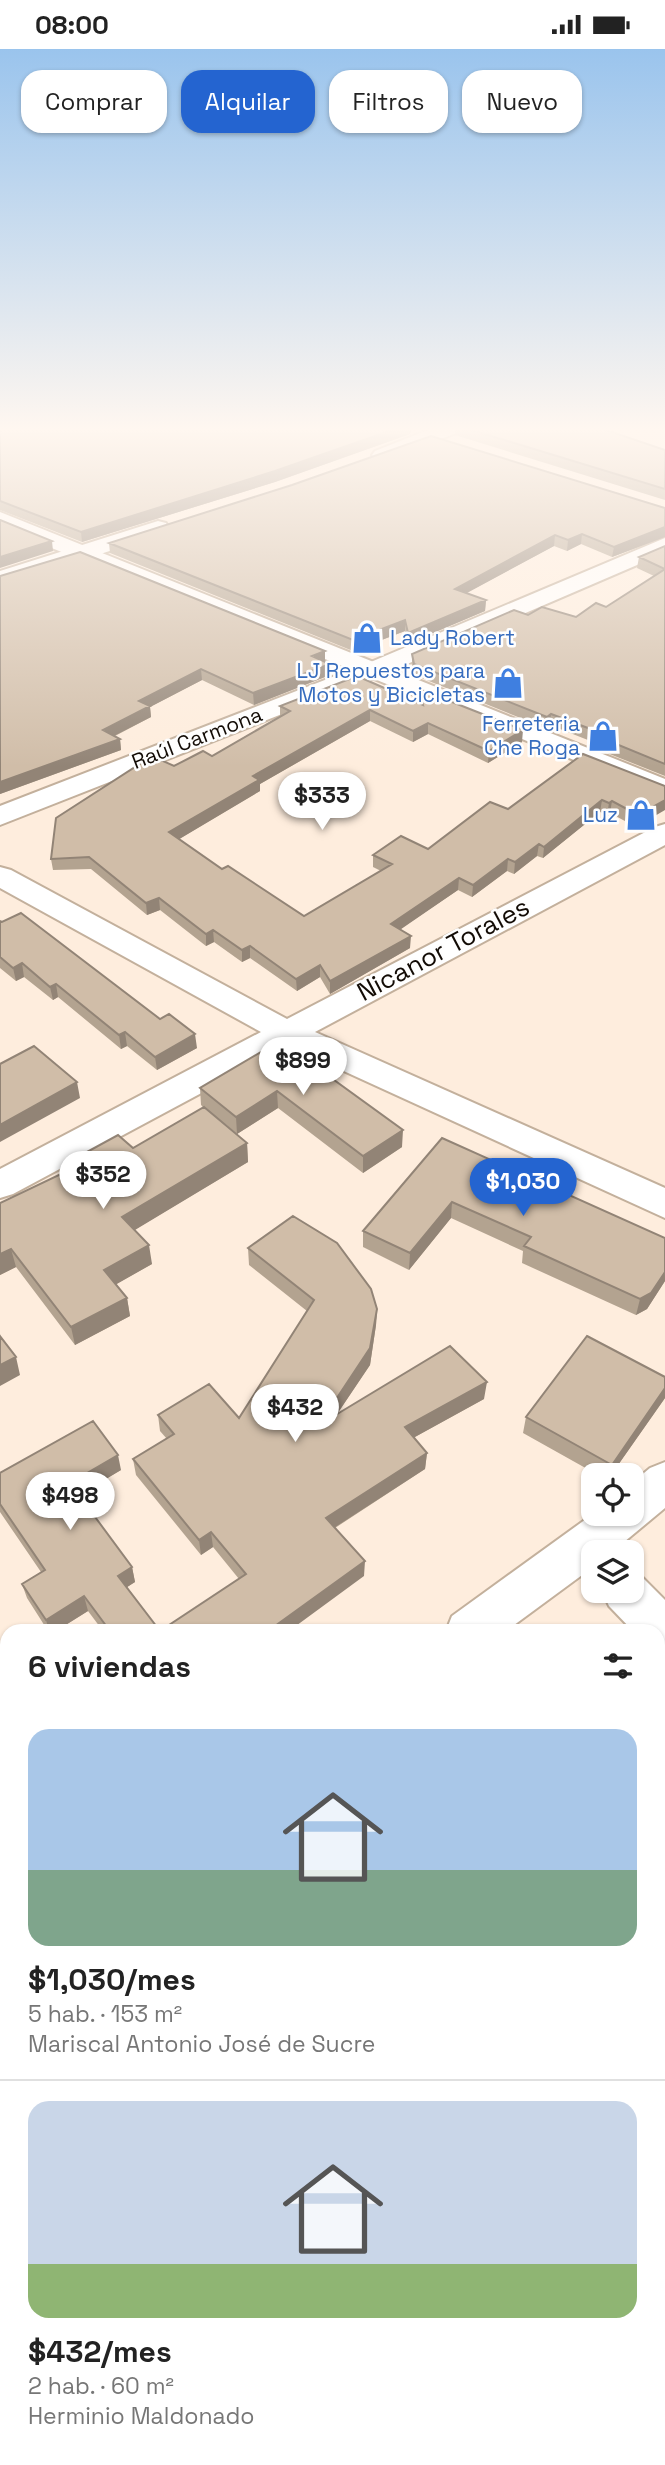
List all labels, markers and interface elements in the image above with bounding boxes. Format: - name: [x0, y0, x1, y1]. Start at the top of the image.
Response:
- text: 08:00: [35, 8, 109, 42]
- chip: Comprar: [21, 70, 167, 133]
- chip: Alquilar: [181, 70, 315, 133]
- chip: Filtros: [329, 70, 448, 133]
- chip: Nuevo: [462, 70, 582, 133]
- shop icon: Lady Robert: [350, 621, 384, 655]
- place label: Lady Robert: [390, 624, 515, 651]
- place label: LJ Repuestos para Motos y Bicicletas: [296, 657, 485, 708]
- shop icon: LJ Repuestos para Motos y Bicicletas: [491, 666, 525, 700]
- street label: Raúl Carmona: [128, 700, 266, 775]
- place label: Ferreteria Che Roga: [482, 710, 580, 761]
- shop icon: Ferreteria Che Roga: [586, 719, 620, 753]
- pin: $333: [281, 773, 363, 832]
- text: $333: [294, 780, 350, 810]
- shop icon: Luz: [624, 798, 658, 832]
- place label: Luz: [583, 801, 618, 828]
- street label: Nicanor Torales: [351, 889, 535, 1009]
- pin: $899: [262, 1037, 344, 1097]
- text: $899: [275, 1045, 331, 1075]
- pin: $352: [62, 1151, 144, 1211]
- text: $352: [75, 1159, 131, 1189]
- pin: $1,030: [466, 1159, 580, 1218]
- text: $1,030: [486, 1166, 560, 1196]
- pin: $432: [254, 1385, 336, 1444]
- text: $432: [267, 1392, 323, 1422]
- map controls: [581, 1463, 644, 1603]
- button: locate: [581, 1463, 644, 1526]
- pin: $498: [29, 1473, 111, 1532]
- text: $498: [42, 1480, 98, 1510]
- button: layers: [581, 1540, 644, 1603]
- text: 6 viviendas: [28, 1647, 191, 1686]
- icon: filters: [599, 1647, 637, 1685]
- icon: home: [270, 1774, 396, 1900]
- text: $1,030/mes: [28, 1960, 196, 1999]
- text: 5 hab. · 153 m²: [28, 1999, 182, 2029]
- text: Mariscal Antonio José de Sucre: [28, 2029, 375, 2059]
- icon: home: [270, 2146, 396, 2272]
- text: $432/mes: [28, 2332, 172, 2371]
- text: 2 hab. · 60 m²: [28, 2371, 174, 2401]
- text: Herminio Maldonado: [28, 2401, 254, 2431]

